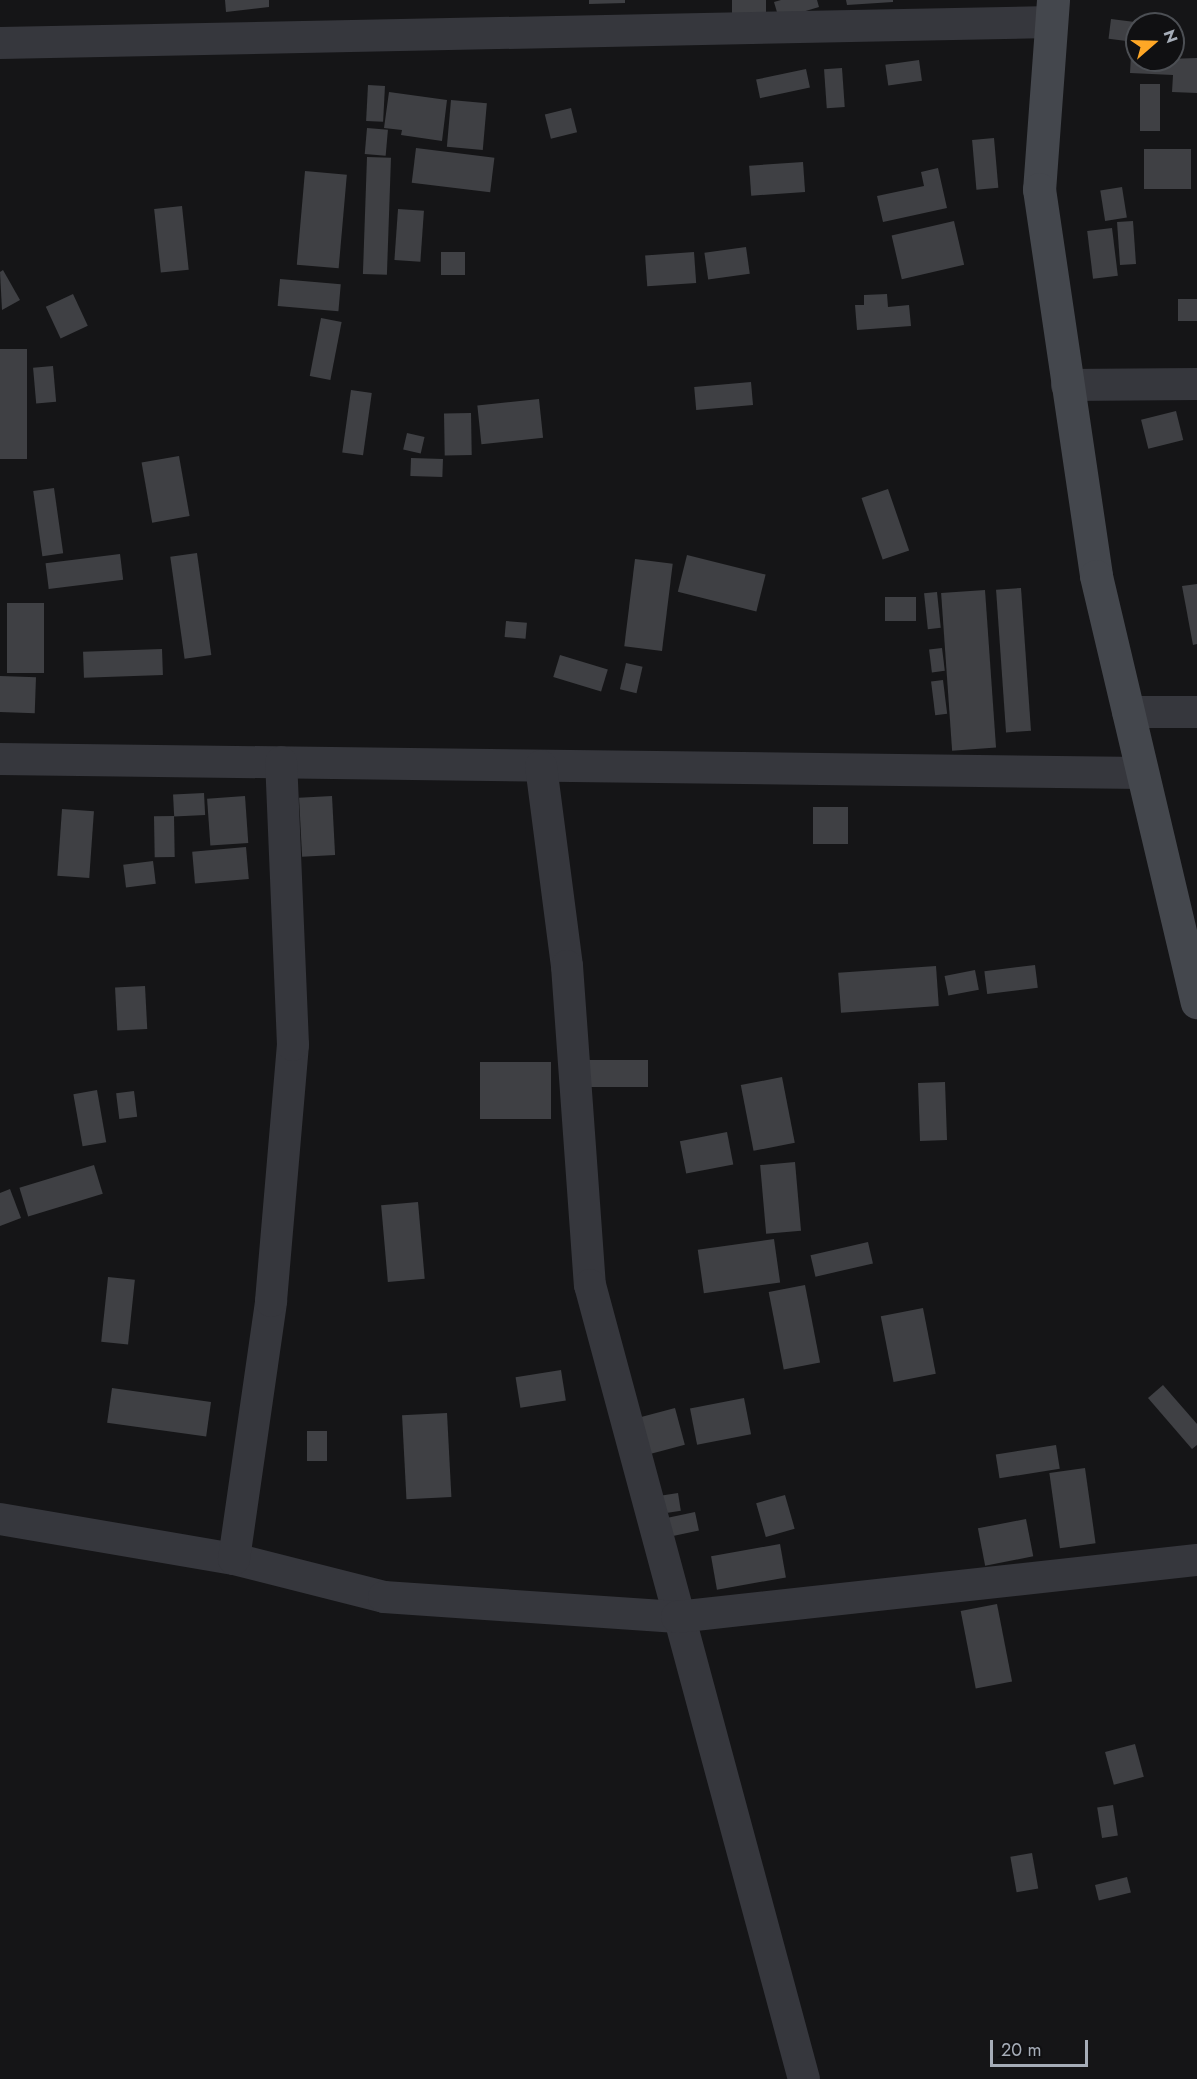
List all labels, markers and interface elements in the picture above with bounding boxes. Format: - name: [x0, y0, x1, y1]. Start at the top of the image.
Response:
- north arrow: [1125, 12, 1185, 72]
- text: N: [1158, 26, 1183, 46]
- scale bar: [993, 2028, 1090, 2066]
- text: 20 m: [1001, 2037, 1041, 2063]

